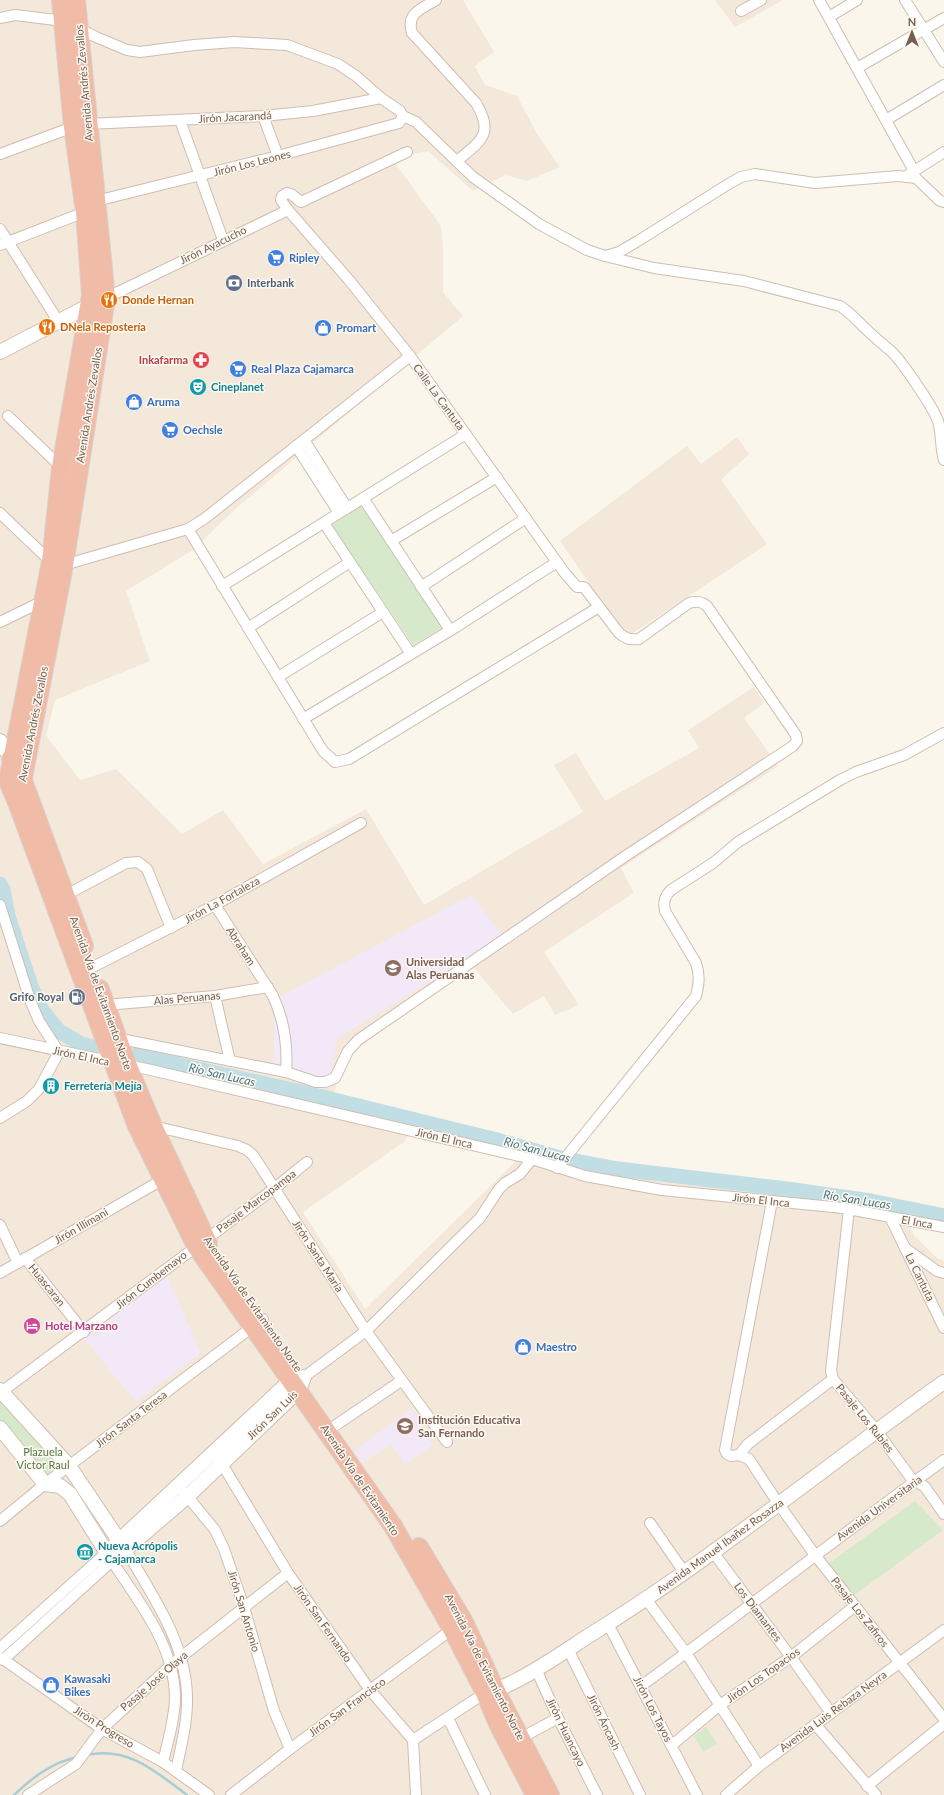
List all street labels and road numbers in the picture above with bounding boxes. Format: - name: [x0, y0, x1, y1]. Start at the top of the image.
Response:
- street label: Avenida Andrés Zevallos: [72, 24, 95, 142]
- street label: Jirón Jacarandá: [198, 108, 272, 125]
- street label: Jirón Los Leones: [212, 147, 292, 178]
- street label: Jirón Ayacucho: [177, 223, 248, 266]
- street label: Avenida Andrés Zevallos: [73, 346, 104, 464]
- street label: Calle La Cantuta: [411, 361, 468, 432]
- street label: Avenida Andrés Zevallos: [15, 665, 50, 783]
- street label: Jirón La Fortaleza: [182, 873, 262, 926]
- street label: Avenida Vía de Evitamiento Norte: [68, 914, 135, 1072]
- street label: Abraham: [224, 924, 259, 968]
- street label: Alas Peruanas: [153, 988, 221, 1007]
- street label: Jirón El Inca: [52, 1043, 111, 1068]
- street label: Jirón El Inca: [415, 1125, 474, 1150]
- street label: Pasaje Marcopampa: [213, 1166, 298, 1235]
- street label: Jirón El Inca: [732, 1190, 790, 1209]
- street label: Jirón Illimani: [51, 1205, 110, 1246]
- street label: El Inca: [900, 1212, 934, 1231]
- street label: Jirón Santa María: [290, 1217, 347, 1294]
- street label: Avenida Vía de Evitamiento Norte: [201, 1233, 305, 1374]
- street label: Jirón Cumbemayo: [113, 1248, 189, 1311]
- street label: La Cantuta: [903, 1250, 938, 1303]
- street label: Huascaran: [26, 1261, 68, 1309]
- street label: Pasaje Los Rubíes: [834, 1381, 897, 1455]
- street label: Jirón Santa Teresa: [92, 1387, 169, 1450]
- street label: Jirón San Luis: [244, 1387, 300, 1442]
- street label: Avenida Vía de Evitamiento: [318, 1422, 403, 1538]
- street label: Avenida Universitaria: [833, 1472, 924, 1543]
- street label: Avenida Manuel Ibañez Rosazza: [654, 1495, 786, 1596]
- street label: Jirón San Antonio: [226, 1568, 263, 1653]
- street label: Pasaje Los Zafiros: [829, 1574, 892, 1650]
- street label: Los Diamantes: [732, 1580, 785, 1644]
- street label: Jirón San Fernando: [292, 1581, 355, 1664]
- street label: Avenida Vía de Evitamiento Norte: [443, 1591, 528, 1742]
- street label: Jirón Los Topacios: [723, 1644, 802, 1705]
- street label: Pasaje José Olaya: [117, 1648, 190, 1713]
- street label: Avenida Luis Rebaza Neyra: [777, 1667, 889, 1754]
- street label: Jirón San Francisco: [306, 1674, 388, 1739]
- street label: Jirón Los Tayos: [631, 1674, 676, 1744]
- street label: Jirón Áncash: [585, 1692, 624, 1752]
- street label: Jirón Huancayo: [544, 1695, 589, 1768]
- street label: Jirón Progreso: [72, 1703, 137, 1750]

